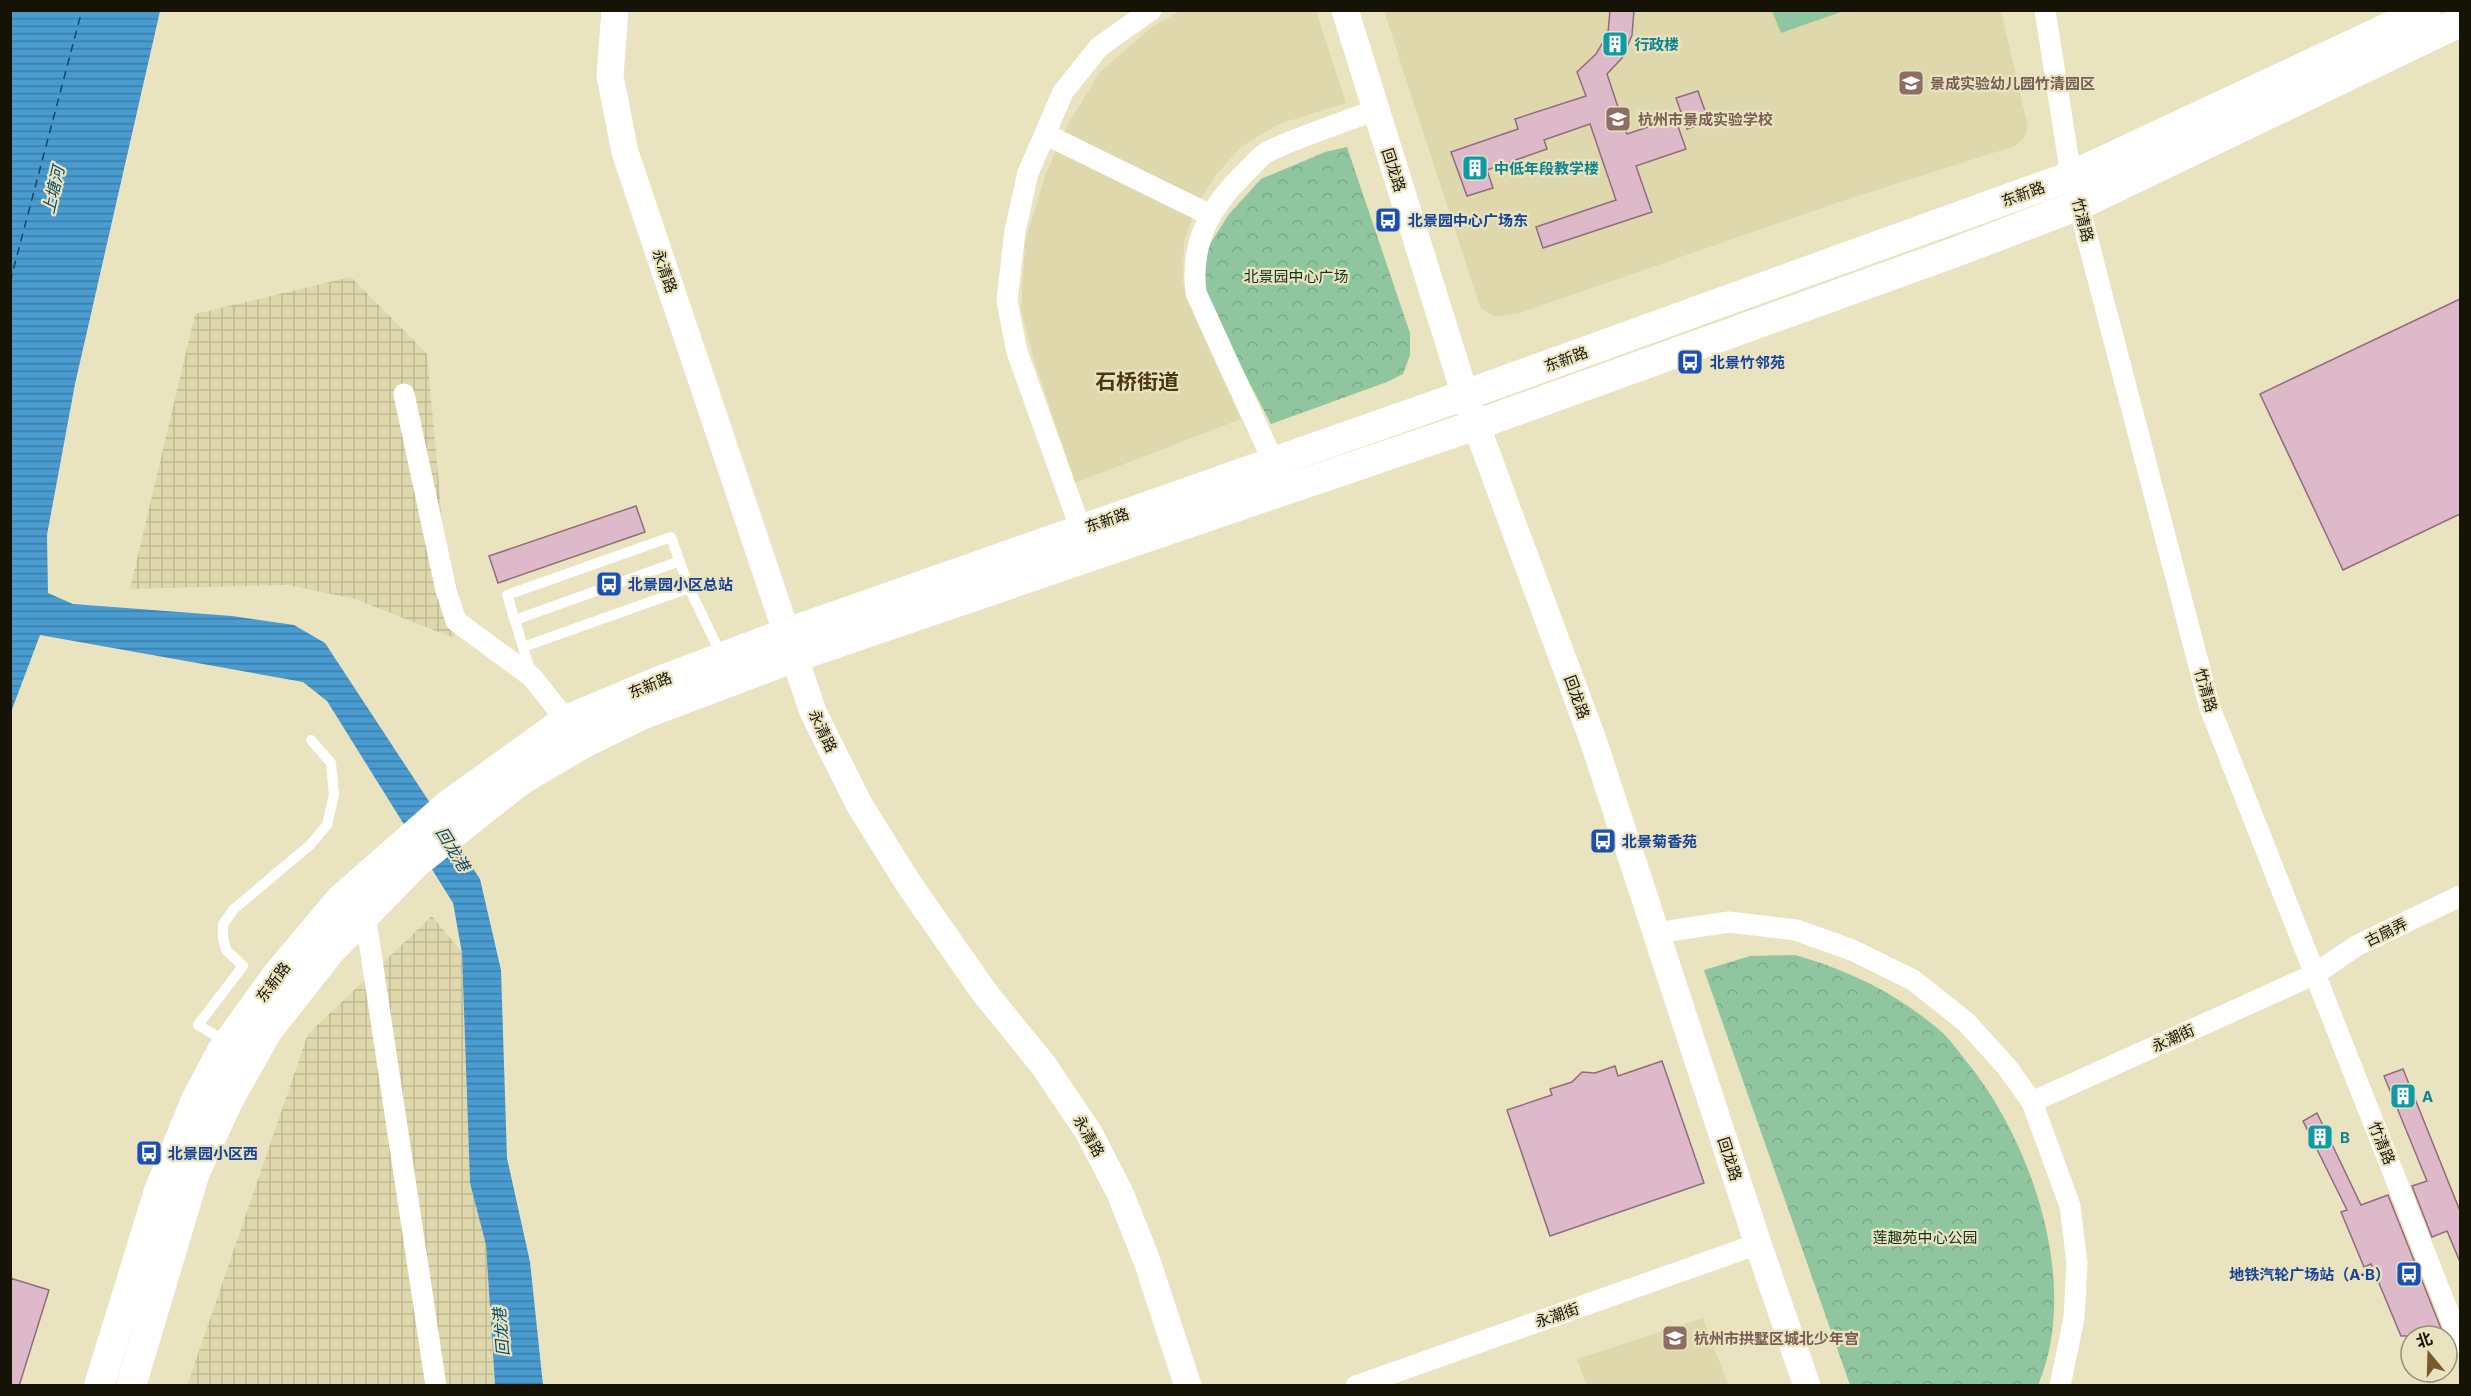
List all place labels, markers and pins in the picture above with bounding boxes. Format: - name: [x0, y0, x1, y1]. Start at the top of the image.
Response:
- building icon: 行政楼: [1600, 29, 1630, 59]
- place label: 行政楼: [1634, 35, 1679, 54]
- school or university icon: 景成实验幼儿园竹清园区: [1896, 68, 1926, 98]
- place label: 景成实验幼儿园竹清园区: [1930, 74, 2095, 93]
- school or university icon: 杭州市景成实验学校: [1603, 104, 1633, 134]
- place label: 杭州市景成实验学校: [1638, 110, 1773, 129]
- building icon: 中低年段教学楼: [1460, 153, 1490, 183]
- place label: 中低年段教学楼: [1494, 159, 1599, 178]
- bus stop icon: 北景园中心广场东: [1373, 205, 1403, 235]
- place label: 北景园中心广场东: [1408, 211, 1528, 230]
- bus stop icon: 北景竹邻苑: [1675, 347, 1705, 377]
- place label: 北景竹邻苑: [1710, 353, 1785, 372]
- bus stop icon: 北景园小区总站: [594, 569, 624, 599]
- place label: 北景园小区总站: [628, 575, 733, 594]
- bus stop icon: 北景菊香苑: [1588, 826, 1618, 856]
- place label: 北景菊香苑: [1622, 832, 1697, 851]
- building icon: A: [2388, 1081, 2418, 1111]
- place label: A: [2422, 1087, 2433, 1106]
- building icon: B: [2305, 1122, 2335, 1152]
- place label: B: [2340, 1128, 2350, 1147]
- bus stop icon: 北景园小区西: [134, 1138, 164, 1168]
- place label: 北景园小区西: [168, 1144, 258, 1163]
- bus stop icon: 地铁汽轮广场站（A·B）: [2394, 1259, 2424, 1289]
- place label: 地铁汽轮广场站（A·B）: [2229, 1265, 2390, 1284]
- school or university icon: 杭州市拱墅区城北少年宫: [1660, 1323, 1690, 1353]
- place label: 杭州市拱墅区城北少年宫: [1694, 1329, 1859, 1348]

